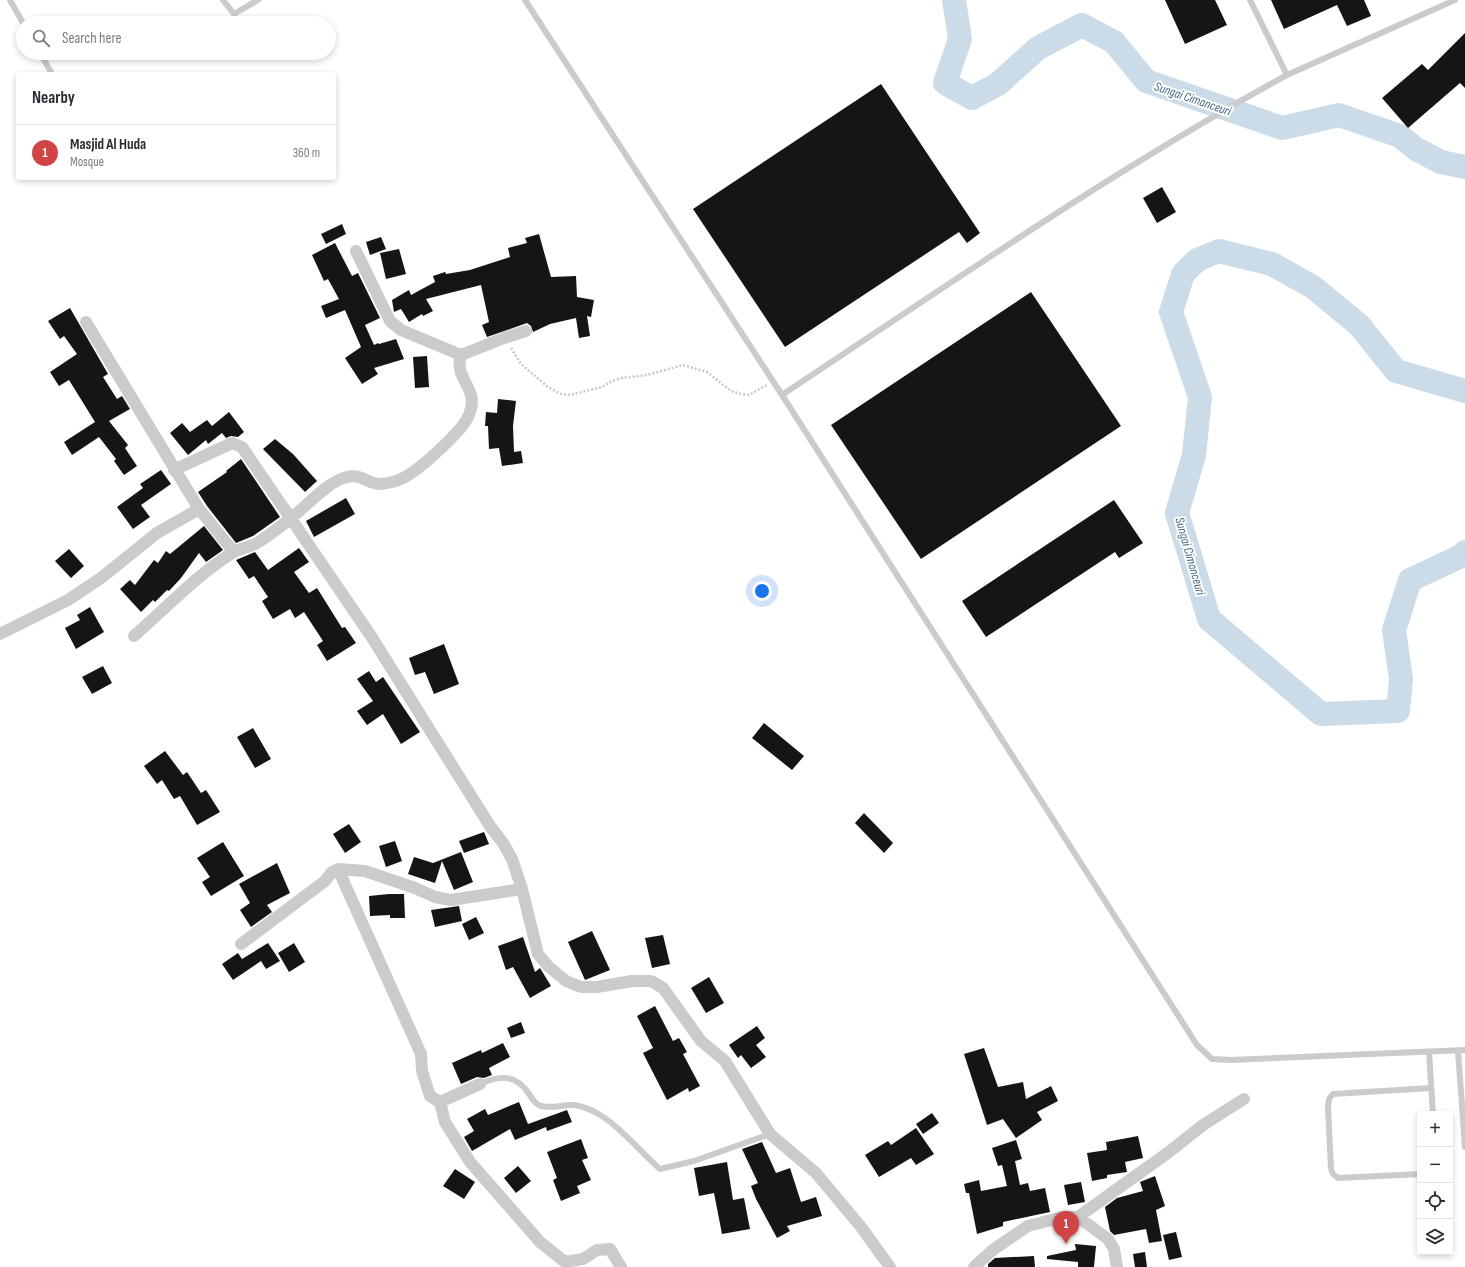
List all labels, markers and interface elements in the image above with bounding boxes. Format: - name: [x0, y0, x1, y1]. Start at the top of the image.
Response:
- search box: [16, 16, 336, 60]
- icon: search: [30, 27, 52, 49]
- text: Search here: [62, 29, 122, 48]
- water label: Sungai Cimanceuri: [1152, 78, 1234, 120]
- text: Nearby: [32, 88, 75, 108]
- text: Masjid Al Huda: [70, 135, 146, 154]
- text: 1: [42, 145, 48, 161]
- text: 360 m: [293, 145, 320, 161]
- text: Mosque: [70, 154, 104, 170]
- water label: Sungai Cimanceuri: [1171, 516, 1209, 598]
- your location: [752, 581, 772, 601]
- map controls: [1417, 1111, 1453, 1255]
- button: +: [1417, 1111, 1453, 1147]
- button: −: [1417, 1147, 1453, 1183]
- button: locate: [1417, 1183, 1453, 1219]
- pin: 1: [1053, 1211, 1079, 1244]
- button: layers: [1417, 1219, 1453, 1255]

